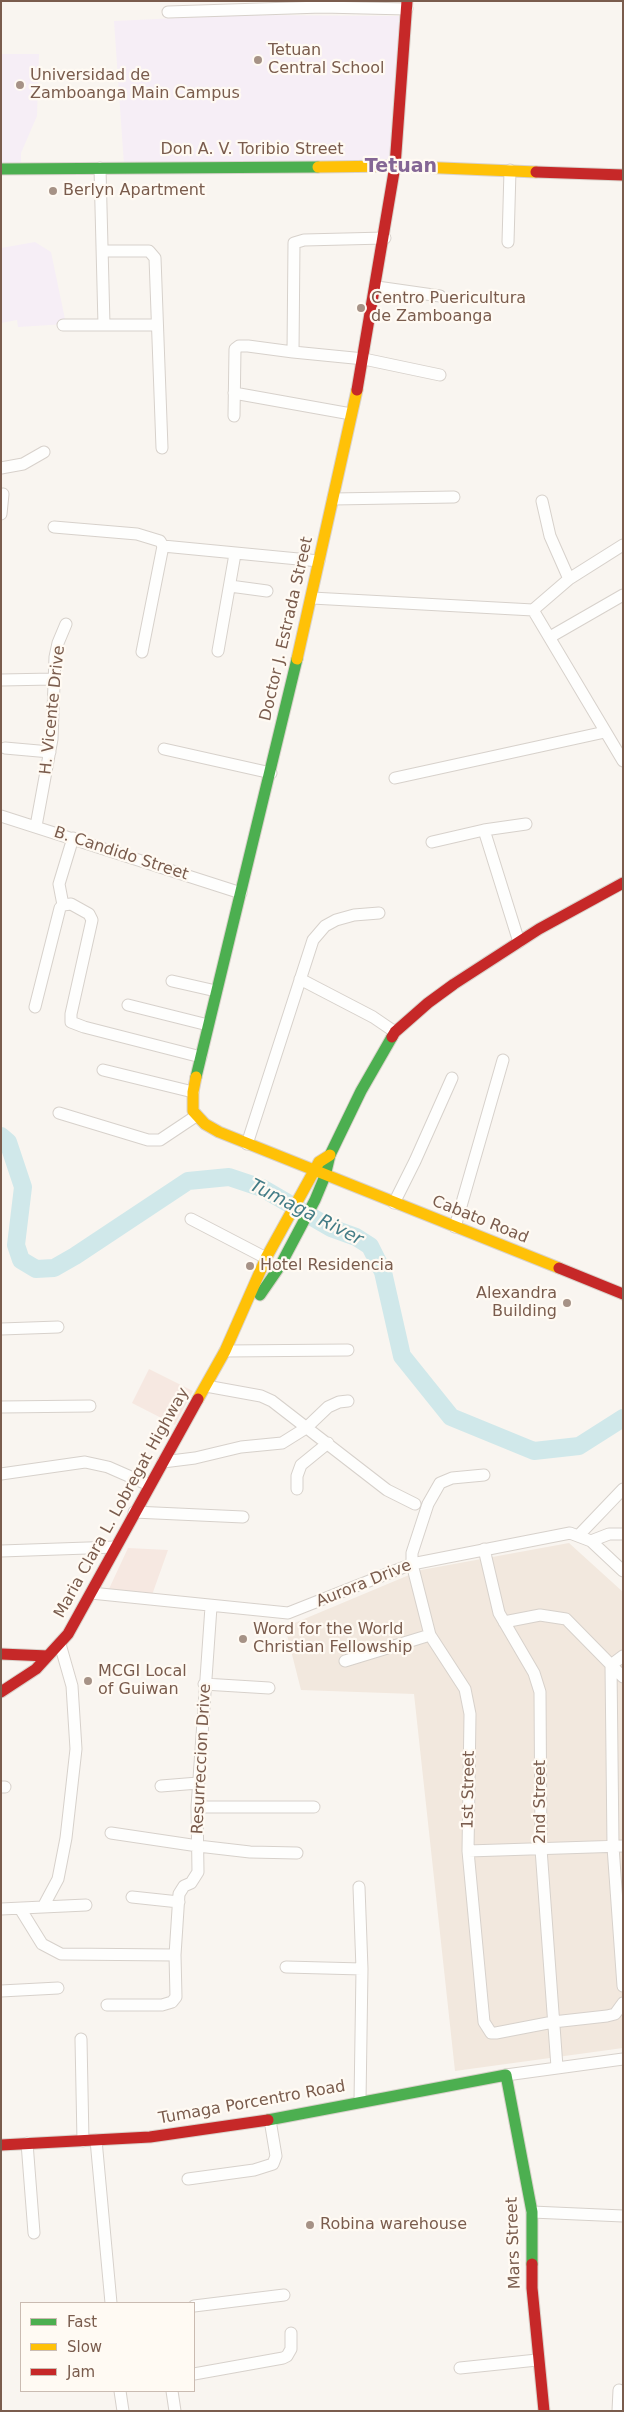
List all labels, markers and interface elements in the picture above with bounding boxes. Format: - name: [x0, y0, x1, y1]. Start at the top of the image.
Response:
- place label: Tetuan Central School: [268, 41, 384, 79]
- marker: Tetuan Central School: [252, 54, 264, 66]
- place label: Universidad de Zamboanga Main Campus: [30, 66, 240, 104]
- marker: Universidad de Zamboanga Main Campus: [14, 79, 26, 91]
- street label: Don A. V. Toribio Street: [160, 140, 344, 160]
- district label: Tetuan: [365, 156, 437, 178]
- place label: Berlyn Apartment: [63, 181, 205, 201]
- marker: Berlyn Apartment: [47, 185, 59, 197]
- place label: Centro Puericultura de Zamboanga: [371, 289, 526, 327]
- marker: Centro Puericultura de Zamboanga: [355, 302, 367, 314]
- street label: Doctor J. Estrada Street: [256, 535, 318, 723]
- street label: H. Vicente Drive: [37, 645, 69, 775]
- street label: B. Candido Street: [51, 823, 191, 885]
- water label: Tumaga River: [246, 1175, 366, 1251]
- street label: Cabato Road: [429, 1192, 531, 1248]
- place label: Hotel Residencia: [260, 1256, 394, 1276]
- marker: Hotel Residencia: [244, 1260, 256, 1272]
- place label: Alexandra Building: [476, 1284, 557, 1322]
- marker: Alexandra Building: [561, 1297, 573, 1309]
- street label: Maria Clara L. Lobregat Highway: [50, 1384, 194, 1622]
- street label: Aurora Drive: [313, 1556, 415, 1612]
- place label: Word for the World Christian Fellowship: [253, 1620, 412, 1658]
- marker: Word for the World Christian Fellowship: [237, 1633, 249, 1645]
- place label: MCGI Local of Guiwan: [98, 1662, 187, 1700]
- marker: MCGI Local of Guiwan: [82, 1675, 94, 1687]
- street label: Resurreccion Drive: [188, 1683, 216, 1835]
- street label: 1st Street: [459, 1751, 479, 1829]
- street label: 2nd Street: [531, 1760, 551, 1844]
- street label: Tumaga Porcentro Road: [157, 2077, 347, 2129]
- street label: Mars Street: [503, 2197, 525, 2289]
- place label: Robina warehouse: [320, 2215, 467, 2235]
- marker: Robina warehouse: [304, 2219, 316, 2231]
- legend: [20, 2302, 195, 2392]
- text: Fast: [67, 2313, 97, 2331]
- text: Slow: [67, 2338, 102, 2356]
- text: Jam: [67, 2363, 95, 2381]

